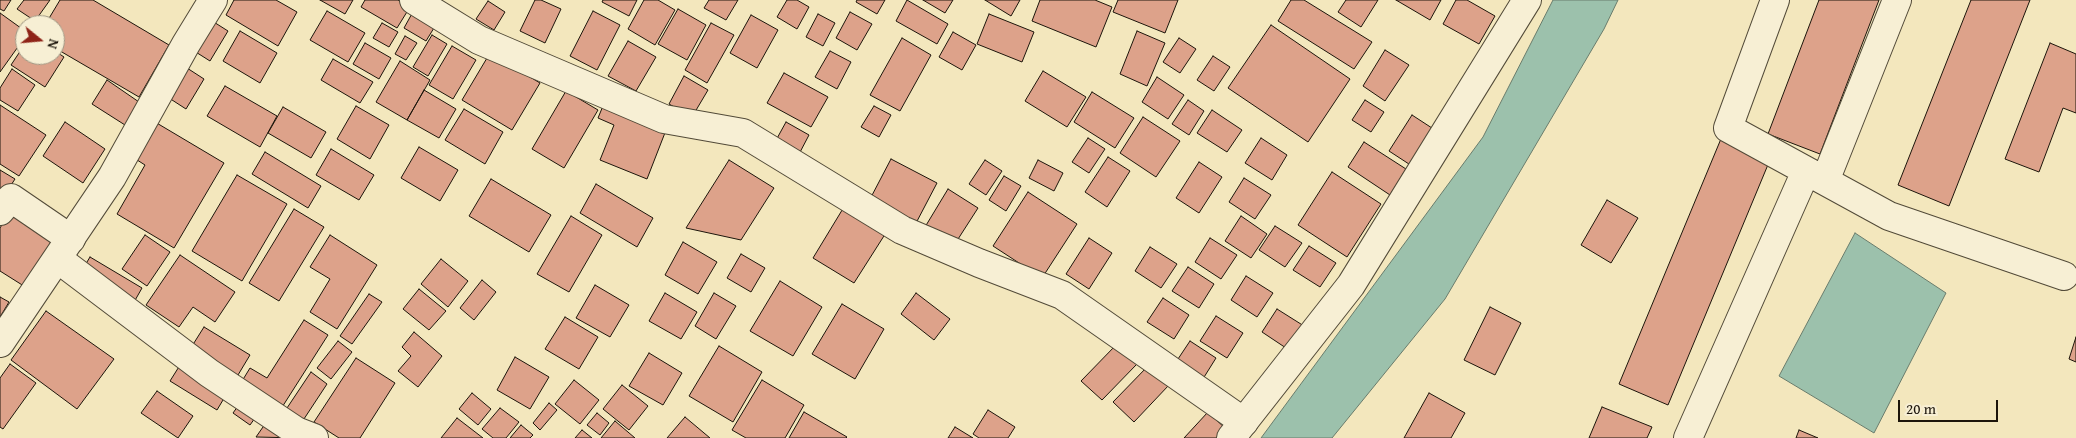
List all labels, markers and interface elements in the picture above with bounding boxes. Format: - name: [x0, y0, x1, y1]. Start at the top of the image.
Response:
- north arrow: [15, 15, 65, 65]
- text: N: [42, 37, 64, 51]
- scale bar: [1901, 390, 2001, 422]
- text: 20 m: [1906, 398, 1936, 419]

